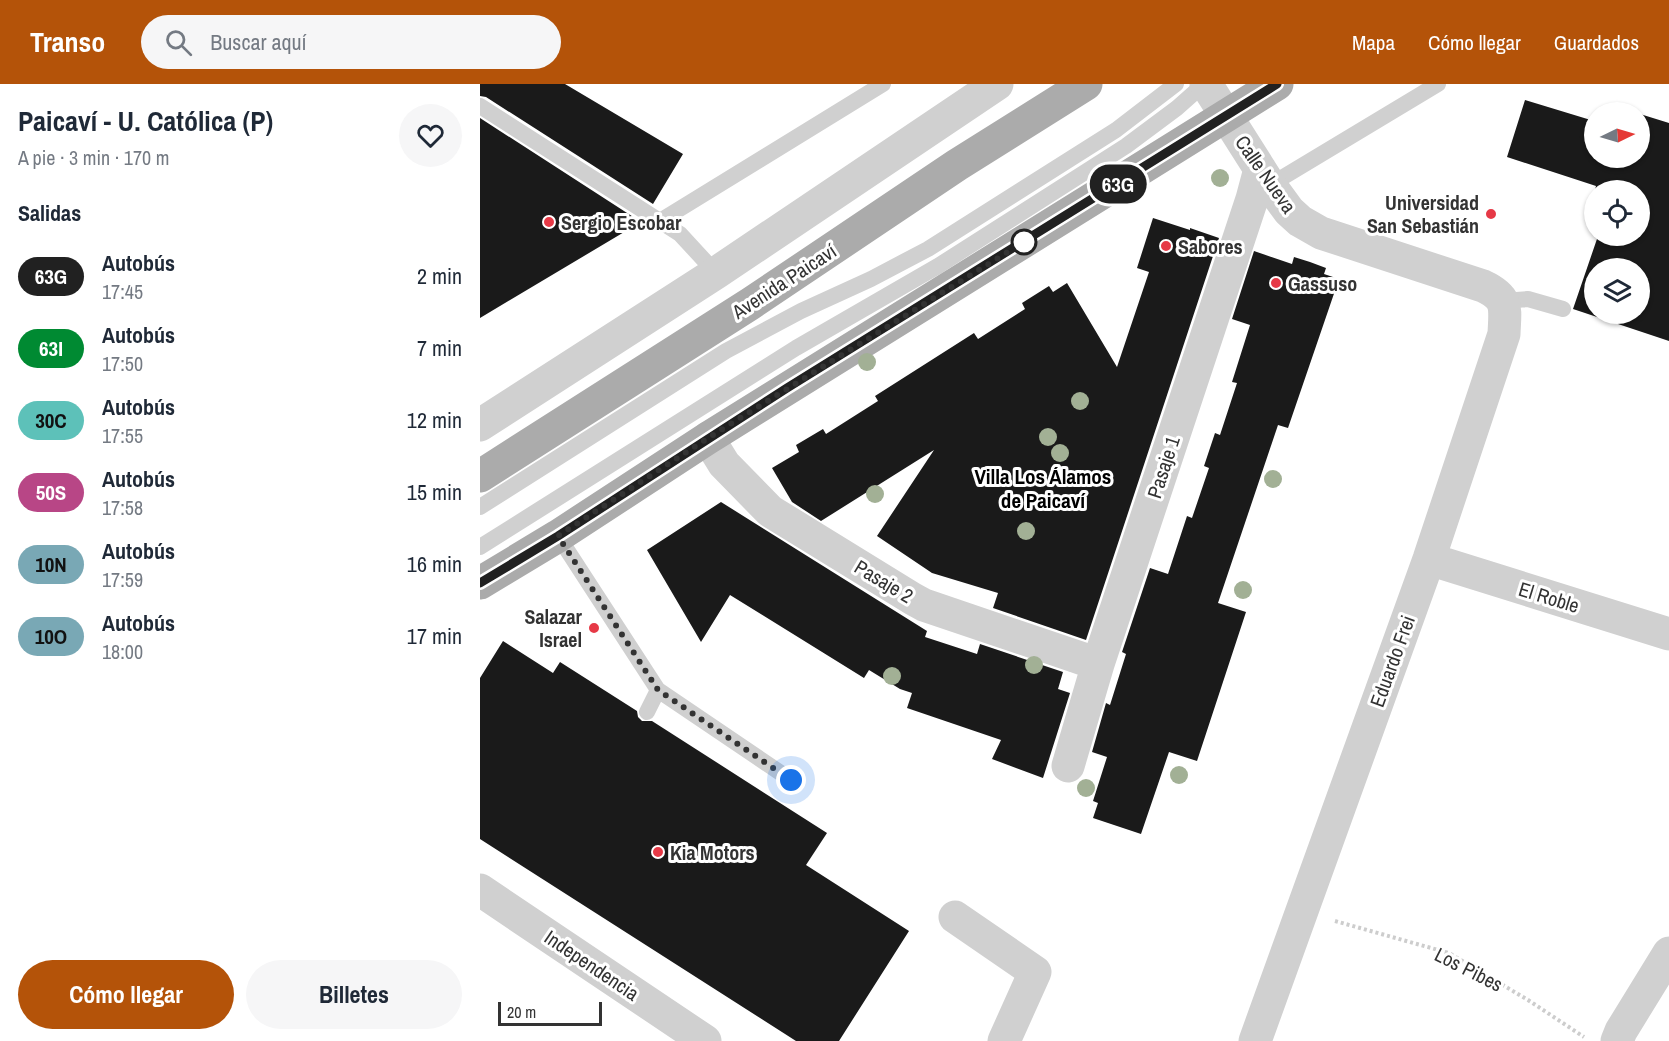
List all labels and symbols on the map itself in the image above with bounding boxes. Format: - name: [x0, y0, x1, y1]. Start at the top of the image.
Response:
- north arrow: [1584, 102, 1650, 168]
- street label: Calle Nueva: [1229, 130, 1303, 218]
- line badge: 63G: [1084, 164, 1152, 204]
- place label: Universidad San Sebastián: [1367, 189, 1479, 239]
- marker: Universidad San Sebastián: [1484, 207, 1498, 221]
- place label: Sergio Escobar: [561, 209, 682, 236]
- marker: Sergio Escobar: [542, 215, 556, 229]
- unlabelled marker: [1011, 229, 1037, 255]
- place label: Sabores: [1178, 233, 1243, 260]
- street label: Avenida Paicaví: [726, 237, 842, 325]
- marker: Sabores: [1159, 239, 1173, 253]
- place label: Gassuso: [1288, 270, 1357, 297]
- marker: Gassuso: [1269, 276, 1283, 290]
- street label: Pasaje 1: [1140, 432, 1186, 502]
- district label: Villa Los Álamos de Paicaví: [975, 462, 1111, 515]
- street label: Pasaje 2: [850, 553, 918, 609]
- street label: El Roble: [1515, 575, 1583, 619]
- place label: Salazar Israel: [525, 603, 583, 653]
- street label: Eduardo Frei: [1363, 611, 1421, 711]
- marker: Salazar Israel: [587, 621, 601, 635]
- your location: [776, 765, 806, 795]
- place label: Kia Motors: [670, 839, 755, 866]
- marker: Kia Motors: [651, 845, 665, 859]
- street label: Independencia: [539, 923, 645, 1007]
- street label: Los Pibes: [1430, 940, 1508, 998]
- scale bar: [498, 999, 602, 1026]

